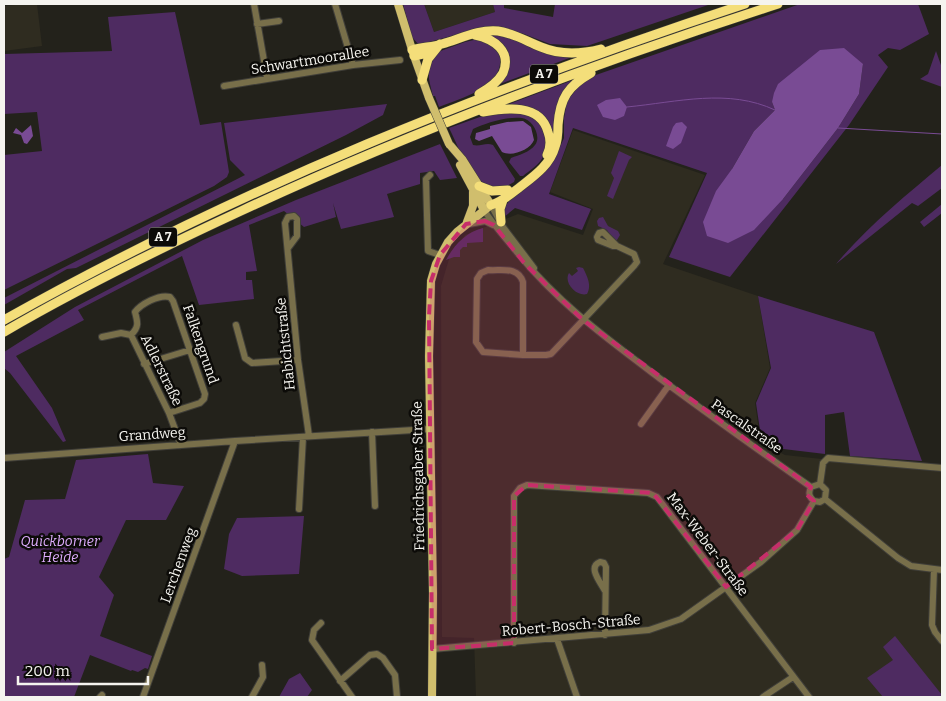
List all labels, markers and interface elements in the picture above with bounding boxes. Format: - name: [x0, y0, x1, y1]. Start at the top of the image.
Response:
- street label: Schwartmoorallee: [250, 43, 370, 78]
- road number: A 7: [530, 64, 558, 84]
- road number: A 7: [149, 228, 177, 246]
- street label: Habichtstraße: [272, 297, 299, 391]
- street label: Falkengrund: [179, 302, 222, 386]
- street label: Adlerstraße: [137, 332, 186, 409]
- street label: Pascalstraße: [708, 396, 785, 457]
- street label: Friedrichsgaber Straße: [409, 401, 428, 551]
- street label: Grandweg: [118, 424, 186, 445]
- street label: Max-Weber-Straße: [663, 489, 752, 599]
- street label: Lerchenweg: [157, 525, 200, 605]
- park label: Quickborner Heide: [20, 533, 101, 566]
- street label: Robert-Bosch-Straße: [501, 611, 641, 640]
- scale bar: [18, 654, 148, 686]
- text: 200 m: [25, 662, 70, 680]

